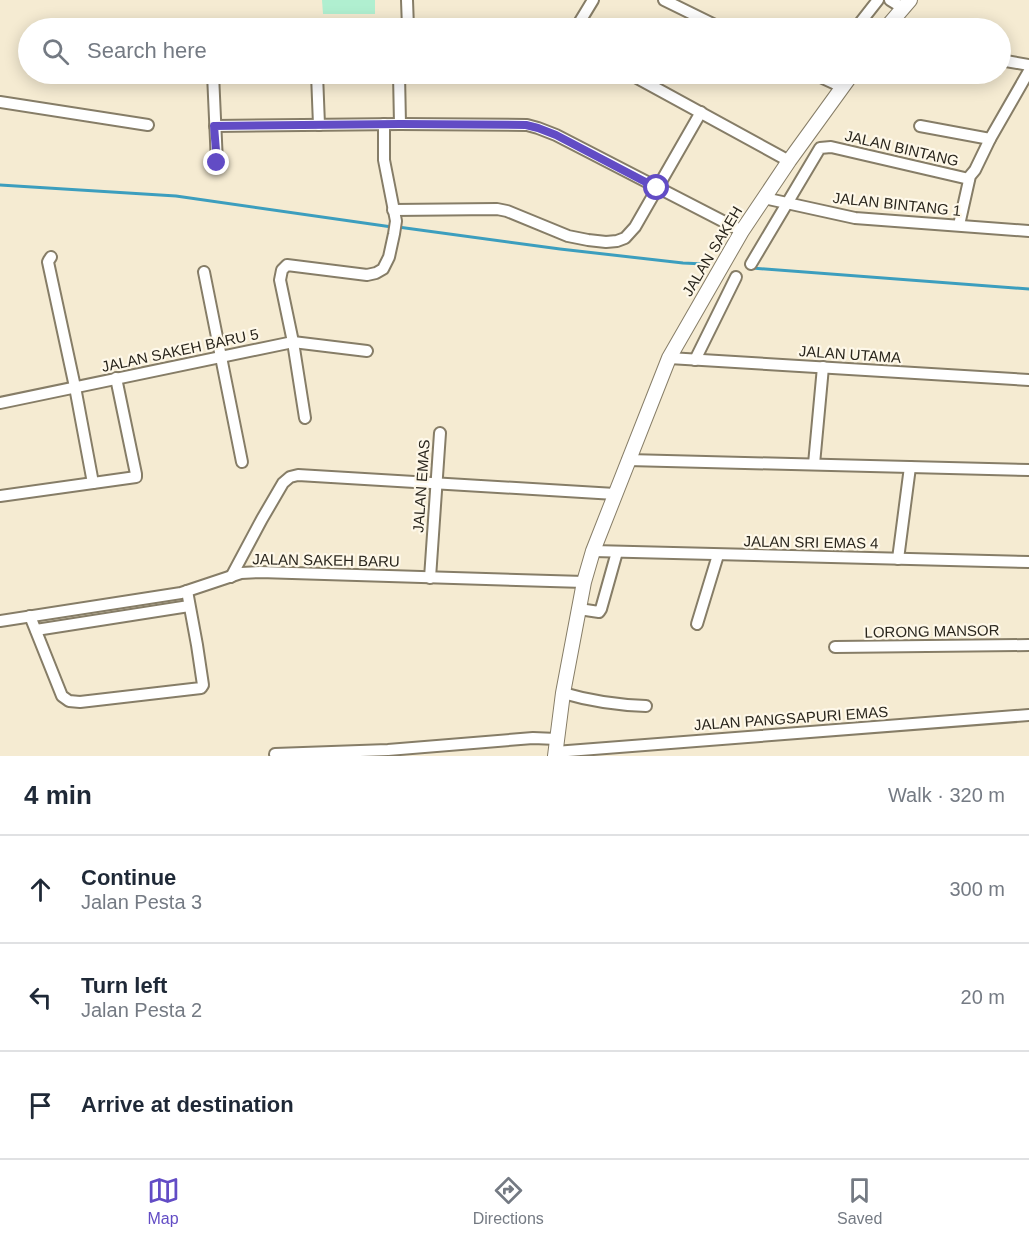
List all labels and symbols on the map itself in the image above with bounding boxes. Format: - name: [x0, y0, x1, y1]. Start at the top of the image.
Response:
- street label: JALAN BINTANG: [843, 127, 961, 169]
- route end: [203, 149, 229, 175]
- route start: [643, 174, 669, 200]
- street label: JALAN BINTANG 1: [832, 189, 962, 219]
- street label: JALAN SAKEH: [679, 203, 745, 299]
- street label: JALAN SAKEH BARU 5: [100, 325, 260, 375]
- street label: JALAN UTAMA: [798, 342, 902, 366]
- street label: JALAN EMAS: [409, 439, 433, 533]
- street label: JALAN SRI EMAS 4: [743, 532, 879, 552]
- street label: JALAN SAKEH BARU: [252, 550, 400, 570]
- street label: LORONG MANSOR: [864, 621, 1000, 641]
- street label: JALAN PANGSAPURI EMAS: [693, 703, 889, 733]

